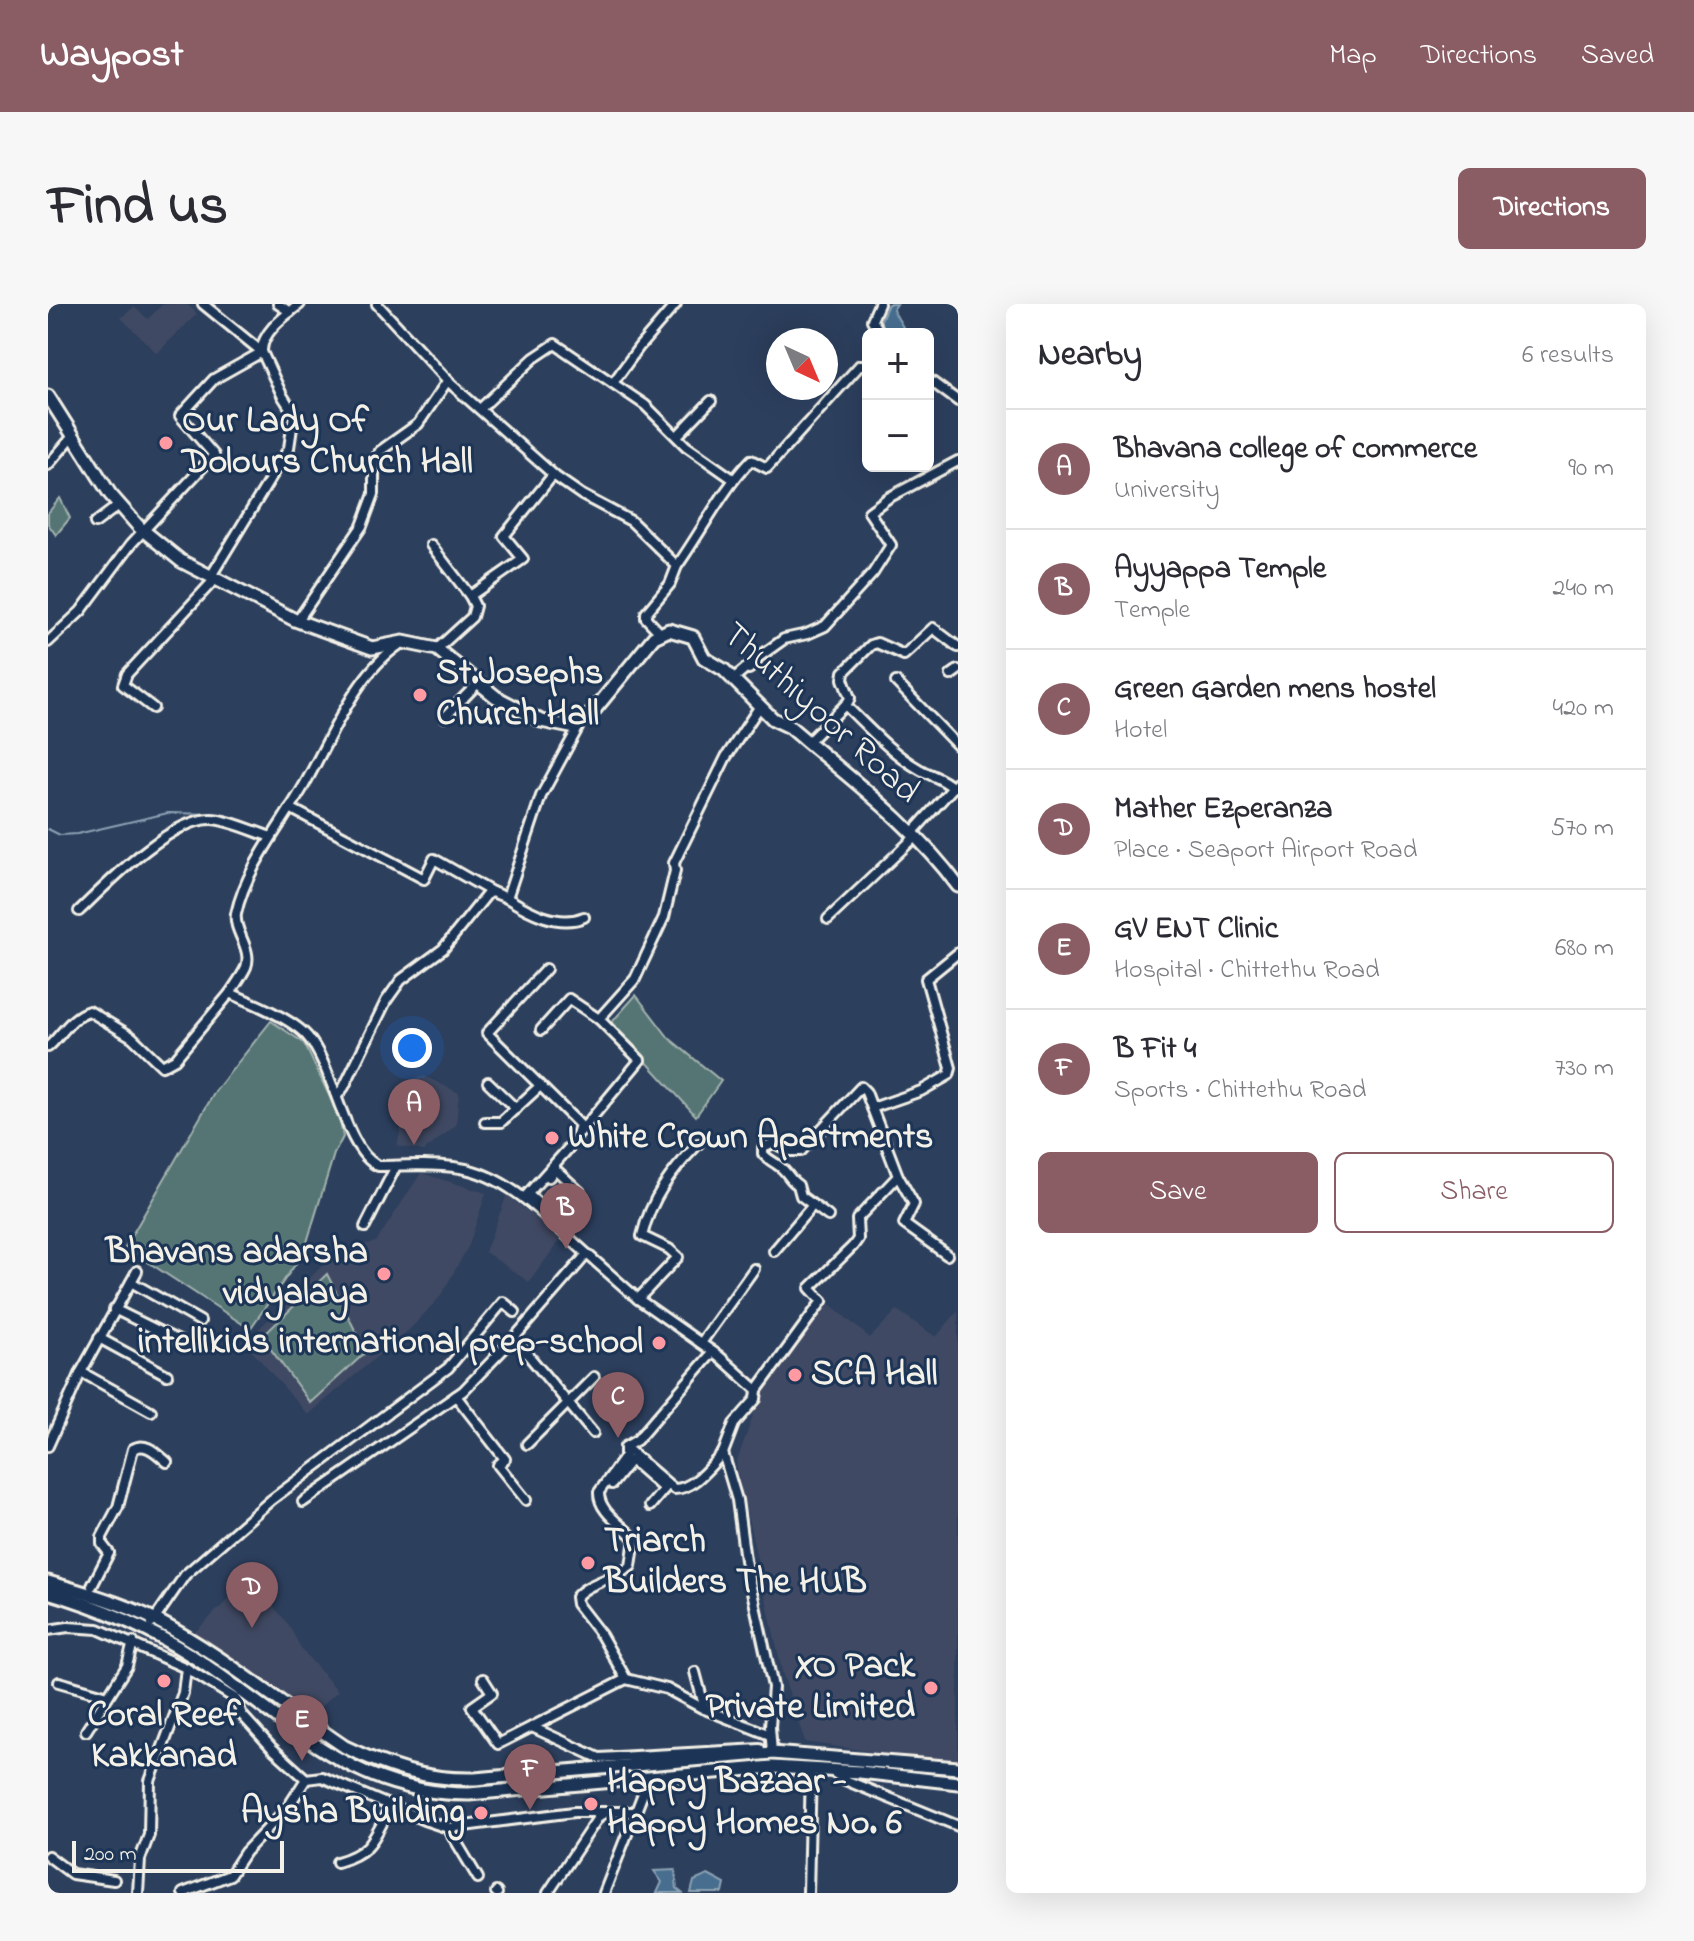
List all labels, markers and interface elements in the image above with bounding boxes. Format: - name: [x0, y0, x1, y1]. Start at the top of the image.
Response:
- text: Waypost: [40, 28, 184, 84]
- text: Map: [1329, 36, 1377, 77]
- text: Directions: [1421, 36, 1537, 77]
- text: Saved: [1581, 36, 1654, 77]
- text: Find us: [48, 168, 228, 249]
- button: Directions: [1458, 168, 1646, 249]
- north arrow: [766, 328, 838, 400]
- map controls: [862, 328, 934, 472]
- button: +: [862, 328, 934, 400]
- text: Nearby: [1038, 331, 1142, 381]
- text: 6 results: [1522, 337, 1614, 375]
- place label: Our Lady Of Dolours Church Hall: [180, 396, 473, 490]
- button: −: [862, 400, 934, 472]
- text: Bhavana college of commerce: [1114, 428, 1477, 472]
- marker: Our Lady Of Dolours Church Hall: [157, 434, 175, 452]
- text: A: [1056, 450, 1072, 488]
- text: 90 m: [1568, 450, 1614, 488]
- text: University: [1114, 472, 1220, 510]
- text: Ayyappa Temple: [1114, 548, 1326, 592]
- text: B: [1055, 570, 1073, 608]
- text: 240 m: [1552, 570, 1614, 608]
- text: Temple: [1114, 592, 1190, 630]
- street label: Thuthiyoor Road: [709, 610, 931, 818]
- place label: St.Josephs Church Hall: [436, 648, 603, 742]
- text: Green Garden mens hostel: [1114, 668, 1436, 712]
- marker: St.Josephs Church Hall: [411, 686, 429, 704]
- text: C: [1057, 690, 1071, 728]
- text: 420 m: [1552, 690, 1614, 728]
- text: Hotel: [1114, 712, 1167, 750]
- text: Mather Ezperanza: [1114, 788, 1333, 832]
- text: D: [1054, 810, 1074, 848]
- text: 570 m: [1551, 810, 1614, 848]
- text: Place · Seaport Airport Road: [1114, 832, 1417, 870]
- text: GV ENT Clinic: [1114, 908, 1278, 952]
- text: E: [1056, 930, 1072, 968]
- text: 680 m: [1555, 930, 1614, 968]
- text: Hospital · Chittethu Road: [1114, 952, 1380, 990]
- your location: [392, 1028, 432, 1068]
- text: B Fit 4: [1114, 1028, 1196, 1072]
- text: F: [1056, 1050, 1072, 1088]
- text: 730 m: [1555, 1050, 1614, 1088]
- text: Sports · Chittethu Road: [1114, 1072, 1366, 1110]
- pin: A: [388, 1079, 440, 1145]
- place label: White Crown Apartments: [568, 1112, 933, 1165]
- marker: White Crown Apartments: [543, 1129, 561, 1147]
- button: Save: [1038, 1152, 1318, 1233]
- button: Share: [1334, 1152, 1614, 1233]
- pin: B: [540, 1183, 592, 1249]
- place label: Bhavans adarsha vidyalaya: [104, 1227, 368, 1321]
- marker: Bhavans adarsha vidyalaya: [375, 1265, 393, 1283]
- place label: intellikids international prep-school: [138, 1317, 643, 1370]
- marker: intellikids international prep-school: [650, 1334, 668, 1352]
- place label: SCA Hall: [811, 1349, 938, 1402]
- marker: SCA Hall: [786, 1366, 804, 1384]
- pin: C: [592, 1372, 644, 1438]
- place label: Triarch Builders The HUB: [602, 1516, 867, 1610]
- marker: Triarch Builders The HUB: [579, 1554, 597, 1572]
- pin: D: [226, 1562, 278, 1628]
- place label: XO Pack Private Limited: [705, 1641, 916, 1735]
- marker: Coral Reef Kakkanad: [155, 1672, 173, 1690]
- marker: XO Pack Private Limited: [922, 1679, 940, 1697]
- place label: Coral Reef Kakkanad: [87, 1690, 242, 1784]
- pin: E: [276, 1695, 328, 1761]
- pin: F: [504, 1744, 556, 1810]
- place label: Happy Bazaar - Happy Homes No. 6: [607, 1757, 902, 1851]
- place label: Aysha Building: [241, 1787, 465, 1841]
- marker: Happy Bazaar - Happy Homes No. 6: [582, 1795, 600, 1813]
- marker: Aysha Building: [472, 1804, 490, 1822]
- scale bar: [72, 1837, 284, 1873]
- text: 200 m: [84, 1839, 137, 1871]

